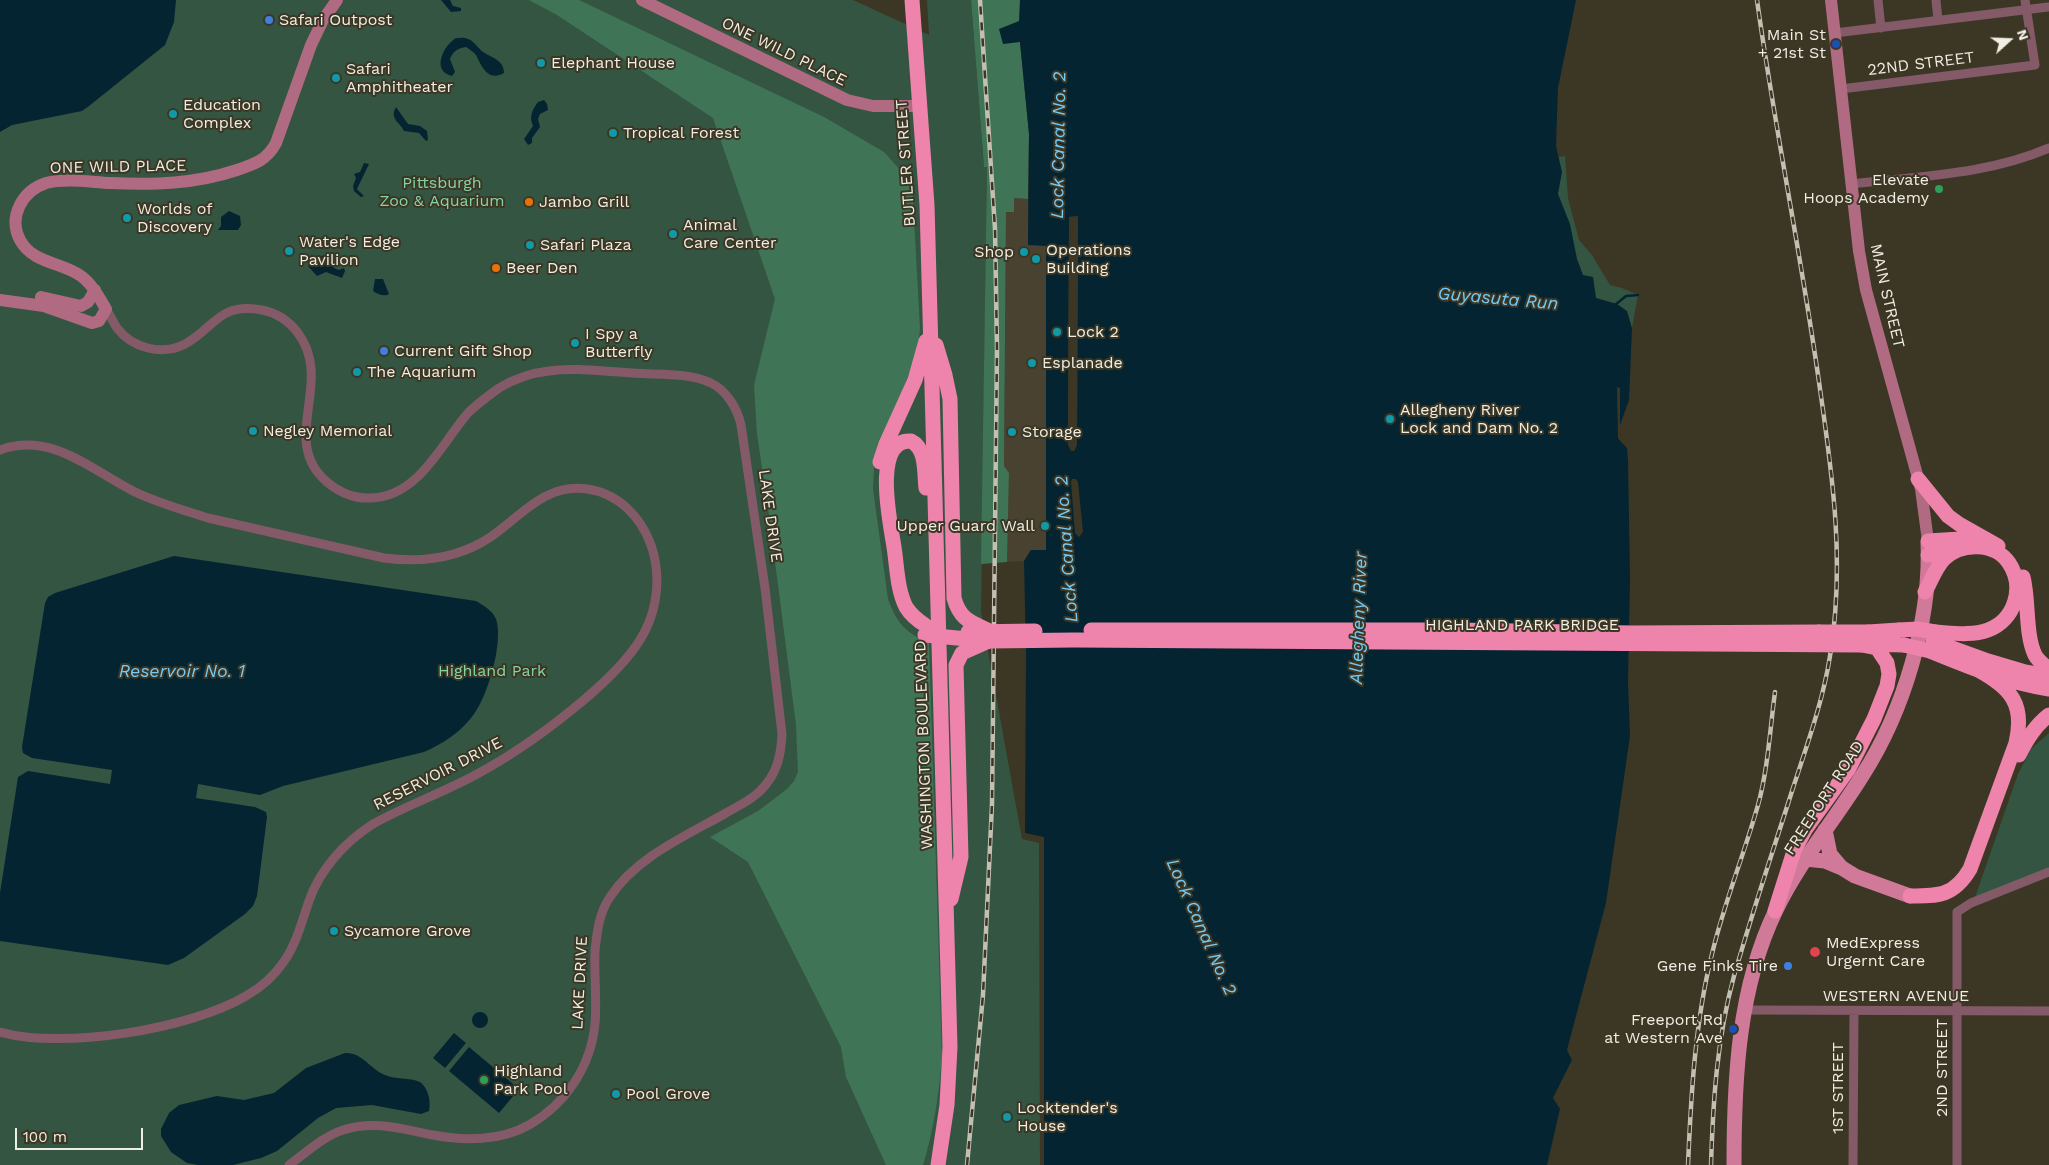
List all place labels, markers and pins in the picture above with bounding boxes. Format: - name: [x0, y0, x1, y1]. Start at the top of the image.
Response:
- place label: Safari Outpost: [279, 10, 392, 30]
- marker: Safari Outpost: [263, 14, 275, 26]
- place label: Main St + 21st St: [1758, 25, 1826, 63]
- marker: Main St + 21st St: [1830, 38, 1842, 50]
- place label: Elephant House: [551, 53, 675, 73]
- marker: Elephant House: [535, 57, 547, 69]
- place label: Safari Amphitheater: [346, 59, 453, 97]
- marker: Safari Amphitheater: [330, 72, 342, 84]
- place label: Education Complex: [183, 95, 261, 133]
- marker: Education Complex: [167, 108, 179, 120]
- place label: Tropical Forest: [623, 123, 739, 143]
- marker: Tropical Forest: [607, 127, 619, 139]
- place label: Elevate Hoops Academy: [1803, 170, 1929, 208]
- marker: Elevate Hoops Academy: [1933, 183, 1945, 195]
- place label: Jambo Grill: [539, 192, 629, 212]
- marker: Jambo Grill: [523, 196, 535, 208]
- place label: Worlds of Discovery: [137, 199, 213, 237]
- marker: Worlds of Discovery: [121, 212, 133, 224]
- place label: Animal Care Center: [683, 215, 776, 253]
- marker: Animal Care Center: [667, 228, 679, 240]
- place label: Water's Edge Pavilion: [299, 232, 400, 270]
- place label: Safari Plaza: [540, 235, 631, 255]
- marker: Safari Plaza: [524, 239, 536, 251]
- place label: Operations Building: [1046, 240, 1131, 278]
- place label: Shop: [974, 242, 1014, 262]
- marker: Water's Edge Pavilion: [283, 245, 295, 257]
- marker: Shop: [1018, 246, 1030, 258]
- marker: Operations Building: [1030, 253, 1042, 265]
- place label: Beer Den: [506, 258, 578, 278]
- marker: Beer Den: [490, 262, 502, 274]
- place label: Lock 2: [1067, 322, 1119, 342]
- place label: I Spy a Butterfly: [585, 324, 653, 362]
- marker: Lock 2: [1051, 326, 1063, 338]
- marker: I Spy a Butterfly: [569, 337, 581, 349]
- place label: Current Gift Shop: [394, 341, 532, 361]
- marker: Current Gift Shop: [378, 345, 390, 357]
- place label: Esplanade: [1042, 353, 1123, 373]
- marker: Esplanade: [1026, 357, 1038, 369]
- place label: The Aquarium: [367, 362, 476, 382]
- marker: The Aquarium: [351, 366, 363, 378]
- place label: Allegheny River Lock and Dam No. 2: [1400, 400, 1558, 438]
- marker: Allegheny River Lock and Dam No. 2: [1384, 413, 1396, 425]
- place label: Negley Memorial: [263, 421, 392, 441]
- place label: Storage: [1022, 422, 1082, 442]
- marker: Negley Memorial: [247, 425, 259, 437]
- marker: Storage: [1006, 426, 1018, 438]
- place label: Upper Guard Wall: [897, 516, 1035, 536]
- marker: Upper Guard Wall: [1039, 520, 1051, 532]
- place label: Sycamore Grove: [344, 921, 471, 941]
- marker: Sycamore Grove: [328, 925, 340, 937]
- place label: MedExpress Urgernt Care: [1826, 933, 1925, 971]
- marker: MedExpress Urgernt Care: [1808, 945, 1822, 959]
- place label: Gene Finks Tire: [1657, 956, 1778, 976]
- marker: Gene Finks Tire: [1782, 960, 1794, 972]
- place label: Freeport Rd at Western Ave: [1604, 1010, 1723, 1048]
- marker: Freeport Rd at Western Ave: [1727, 1023, 1739, 1035]
- place label: Highland Park Pool: [494, 1061, 568, 1099]
- marker: Highland Park Pool: [478, 1074, 490, 1086]
- place label: Pool Grove: [626, 1084, 710, 1104]
- marker: Pool Grove: [610, 1088, 622, 1100]
- place label: Locktender's House: [1017, 1098, 1118, 1136]
- marker: Locktender's House: [1001, 1111, 1013, 1123]

